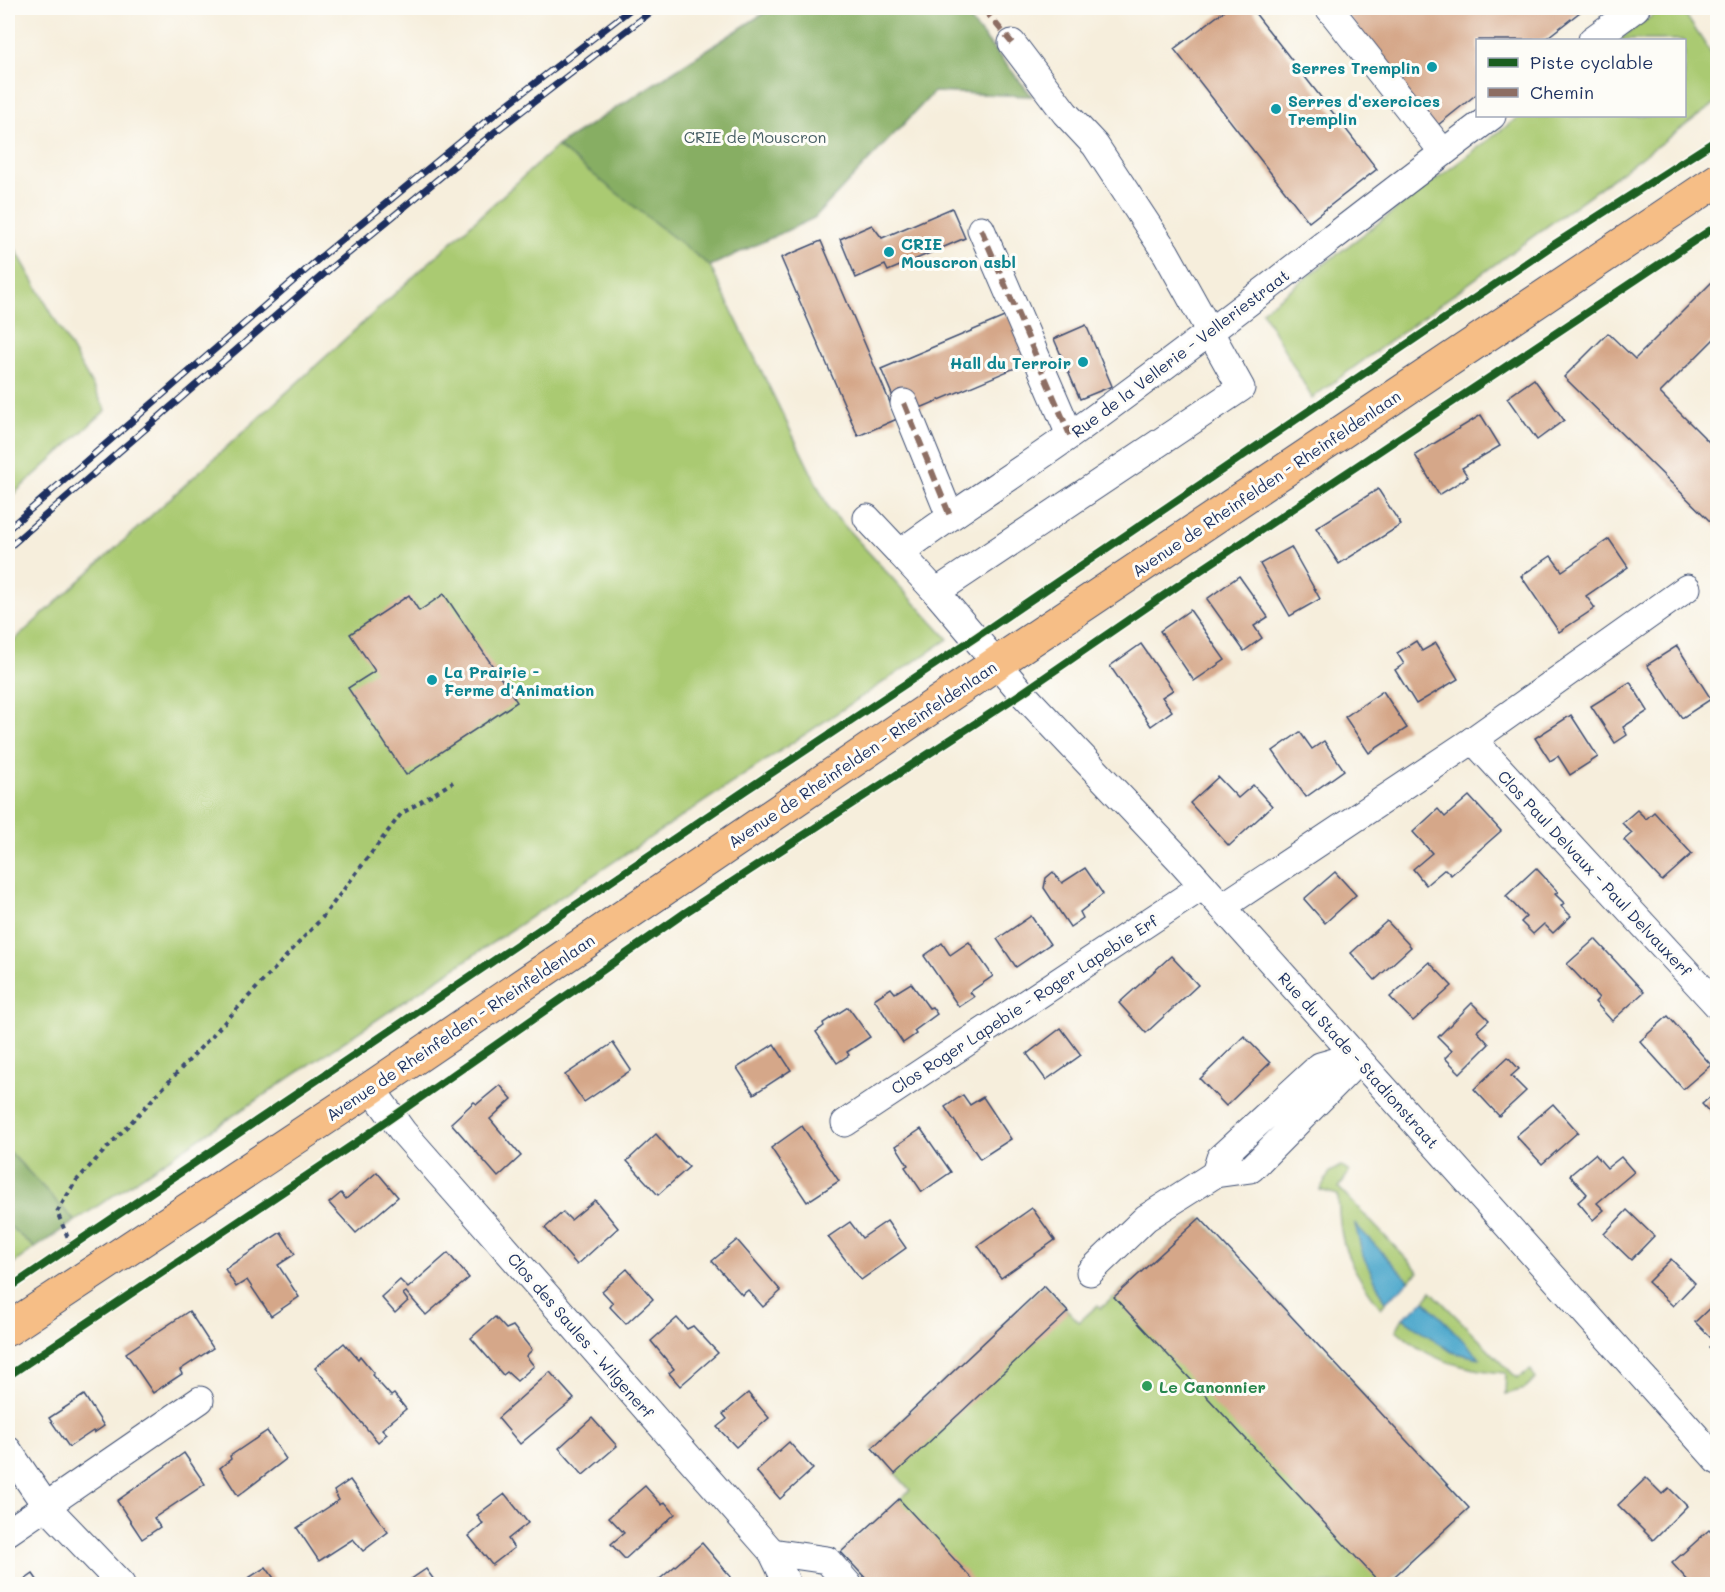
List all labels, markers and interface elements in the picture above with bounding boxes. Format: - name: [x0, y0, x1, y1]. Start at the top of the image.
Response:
- legend: [1476, 39, 1686, 117]
- text: Piste cyclable: [1530, 50, 1654, 74]
- place label: Serres Tremplin: [1291, 57, 1420, 78]
- marker: Serres Tremplin: [1425, 60, 1439, 74]
- text: Chemin: [1530, 80, 1594, 104]
- place label: Serres d'exercices Tremplin: [1288, 90, 1440, 129]
- marker: Serres d'exercices Tremplin: [1269, 102, 1283, 116]
- park label: CRIE de Mouscron: [684, 126, 826, 147]
- place label: CRIE Mouscron asbl: [901, 233, 1016, 272]
- marker: CRIE Mouscron asbl: [882, 245, 896, 259]
- street label: Rue de la Vellerie - Velleriestraat: [1067, 264, 1293, 442]
- place label: Hall du Terroir: [950, 352, 1071, 373]
- marker: Hall du Terroir: [1076, 355, 1090, 369]
- street label: Avenue de Rheinfelden - Rheinfeldenlaan: [1128, 385, 1404, 581]
- street label: Avenue de Rheinfelden - Rheinfeldenlaan: [724, 656, 1000, 852]
- place label: La Prairie - Ferme d'Animation: [444, 661, 594, 700]
- marker: La Prairie - Ferme d'Animation: [425, 673, 439, 687]
- street label: Clos Paul Delvaux - Paul Delvauxerf: [1494, 765, 1697, 981]
- street label: Clos Roger Lapebie - Roger Lapebie Erf: [887, 909, 1162, 1098]
- street label: Avenue de Rheinfelden - Rheinfeldenlaan: [322, 929, 598, 1125]
- street label: Rue du Stade - Stadionstraat: [1274, 967, 1444, 1153]
- street label: Clos des Saules - Wilgenerf: [503, 1248, 659, 1423]
- place label: Le Canonnier: [1159, 1376, 1266, 1397]
- marker: Le Canonnier: [1140, 1379, 1154, 1393]

